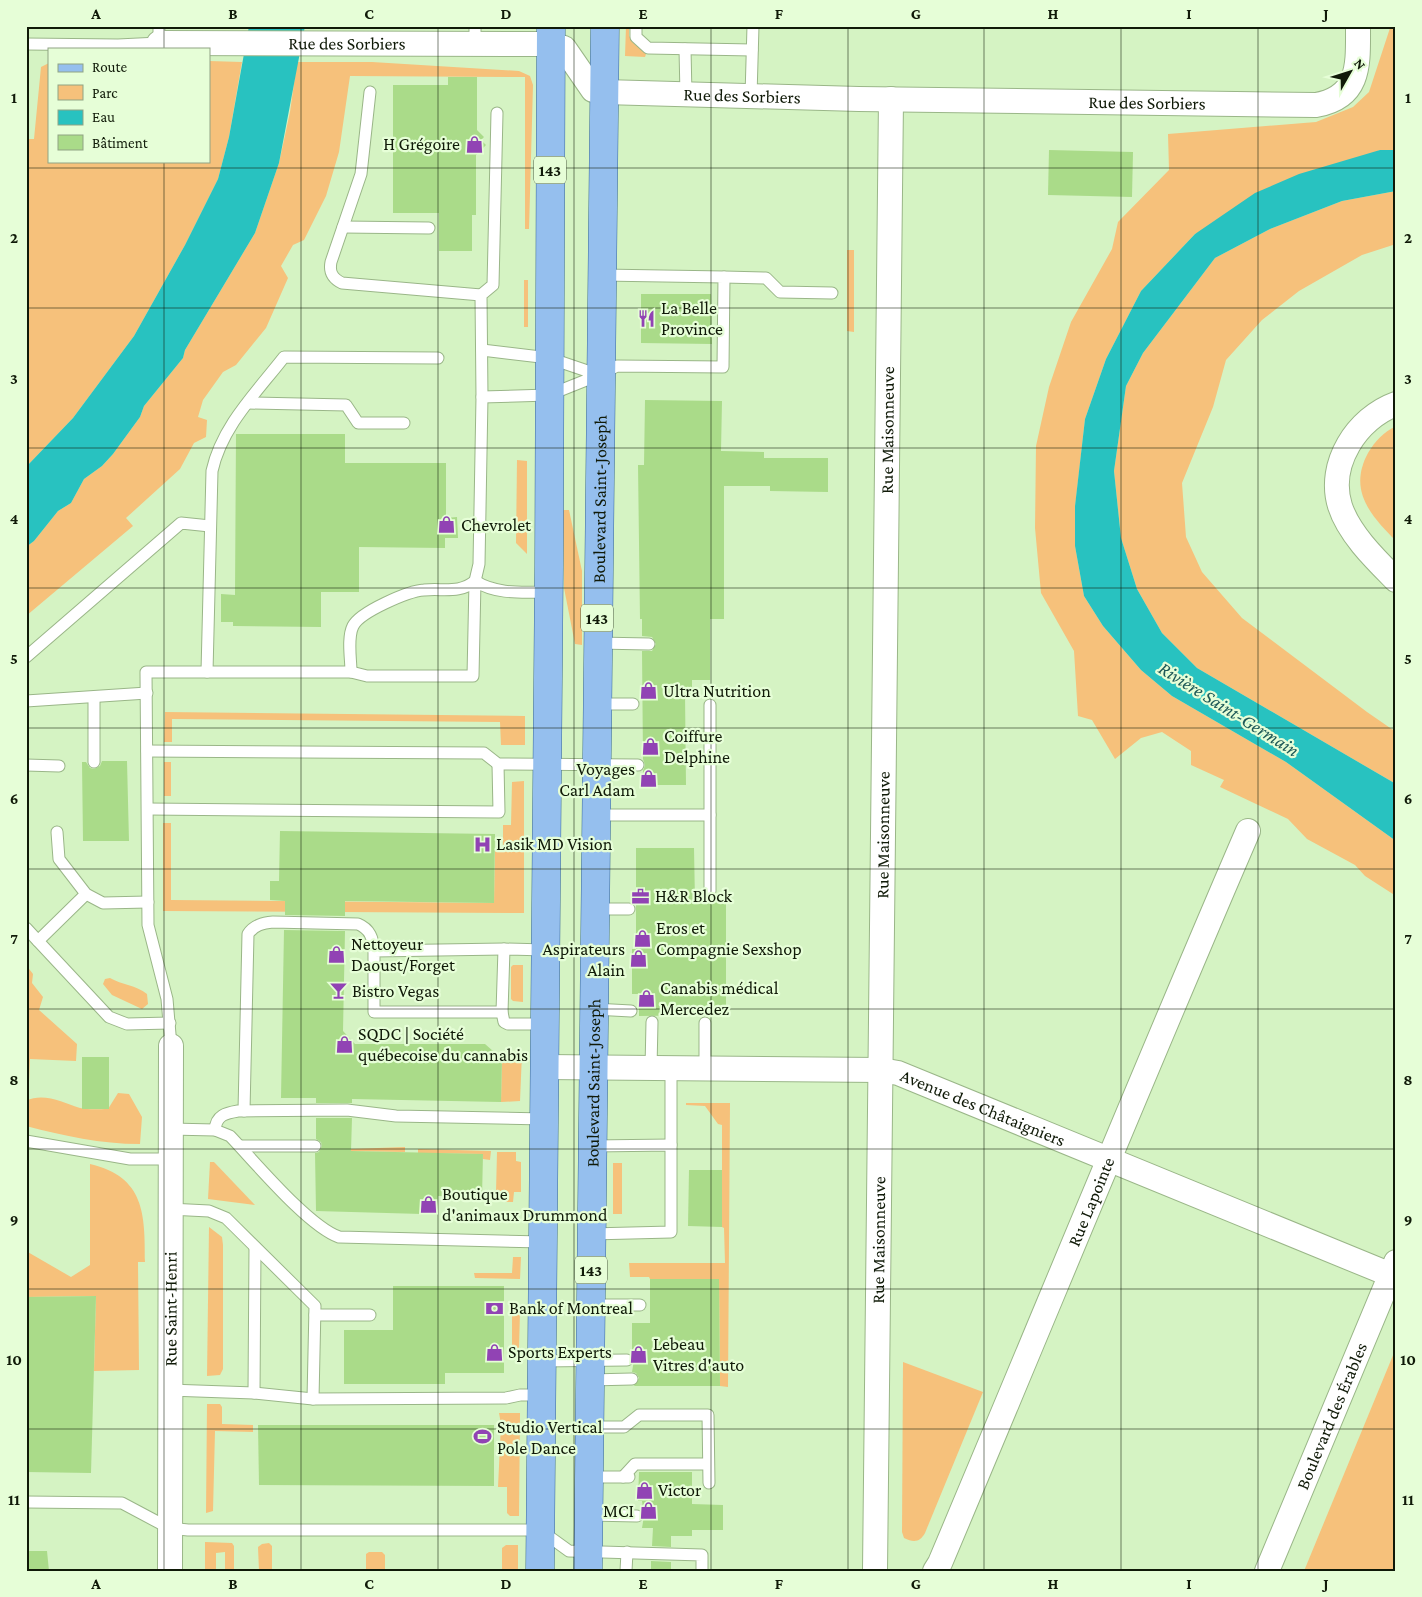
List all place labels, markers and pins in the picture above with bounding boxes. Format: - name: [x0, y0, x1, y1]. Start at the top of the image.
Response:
- place label: H Grégoire: [383, 134, 460, 154]
- shop icon: H Grégoire: [464, 134, 484, 154]
- place label: La Belle Province: [661, 298, 723, 339]
- restaurant icon: La Belle Province: [637, 308, 657, 328]
- shop icon: Chevrolet: [437, 515, 457, 535]
- place label: Chevrolet: [461, 515, 532, 535]
- shop icon: Ultra Nutrition: [639, 681, 659, 701]
- place label: Ultra Nutrition: [663, 681, 771, 701]
- place label: Coiffure Delphine: [664, 726, 730, 767]
- shop icon: Coiffure Delphine: [640, 736, 660, 756]
- place label: Voyages Carl Adam: [559, 759, 636, 800]
- shop icon: Voyages Carl Adam: [639, 769, 659, 789]
- hospital icon: Lasik MD Vision: [472, 834, 492, 854]
- place label: Lasik MD Vision: [496, 834, 613, 854]
- office icon: H&R Block: [631, 886, 651, 906]
- place label: H&R Block: [655, 886, 733, 906]
- place label: Eros et Compagnie Sexshop: [656, 918, 802, 959]
- shop icon: Eros et Compagnie Sexshop: [632, 928, 652, 948]
- place label: Nettoyeur Daoust/Forget: [351, 934, 456, 975]
- place label: Aspirateurs Alain: [543, 939, 625, 980]
- shop icon: Nettoyeur Daoust/Forget: [327, 944, 347, 964]
- shop icon: Aspirateurs Alain: [629, 949, 649, 969]
- place label: Canabis médical Mercedez: [660, 978, 779, 1019]
- bar icon: Bistro Vegas: [328, 981, 348, 1001]
- place label: Bistro Vegas: [352, 981, 439, 1001]
- shop icon: Canabis médical Mercedez: [636, 988, 656, 1008]
- place label: SQDC | Société québecoise du cannabis: [358, 1024, 528, 1065]
- shop icon: SQDC | Société québecoise du cannabis: [334, 1034, 354, 1054]
- place label: Boutique d'animaux Drummond: [442, 1184, 608, 1225]
- shop icon: Boutique d'animaux Drummond: [418, 1194, 438, 1214]
- bank icon: Bank of Montreal: [485, 1298, 505, 1318]
- place label: Bank of Montreal: [509, 1298, 633, 1318]
- place label: Lebeau Vitres d'auto: [653, 1334, 744, 1375]
- shop icon: Sports Experts: [484, 1342, 504, 1362]
- place label: Sports Experts: [508, 1342, 612, 1362]
- shop icon: Lebeau Vitres d'auto: [629, 1344, 649, 1364]
- place label: Studio Vertical Pole Dance: [497, 1417, 603, 1458]
- sports icon: Studio Vertical Pole Dance: [473, 1427, 493, 1447]
- shop icon: Victor: [634, 1480, 654, 1500]
- place label: Victor: [658, 1480, 702, 1500]
- place label: MCI: [603, 1501, 634, 1521]
- shop icon: MCI: [638, 1501, 658, 1521]

